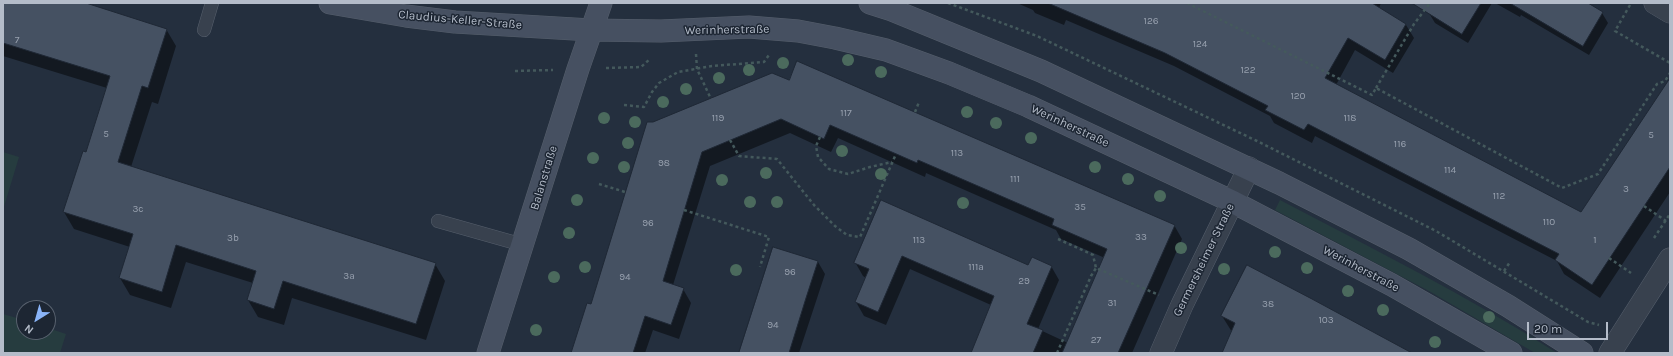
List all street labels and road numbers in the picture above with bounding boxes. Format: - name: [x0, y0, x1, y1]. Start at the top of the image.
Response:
- street label: Claudius-Keller-Straße: [398, 7, 522, 33]
- street label: Werinherstraße: [685, 22, 769, 38]
- street label: Werinherstraße: [1029, 102, 1111, 150]
- street label: Balanstraße: [527, 144, 561, 212]
- street label: Germersheimer Straße: [1170, 201, 1238, 319]
- street label: Werinherstraße: [1320, 243, 1402, 295]

